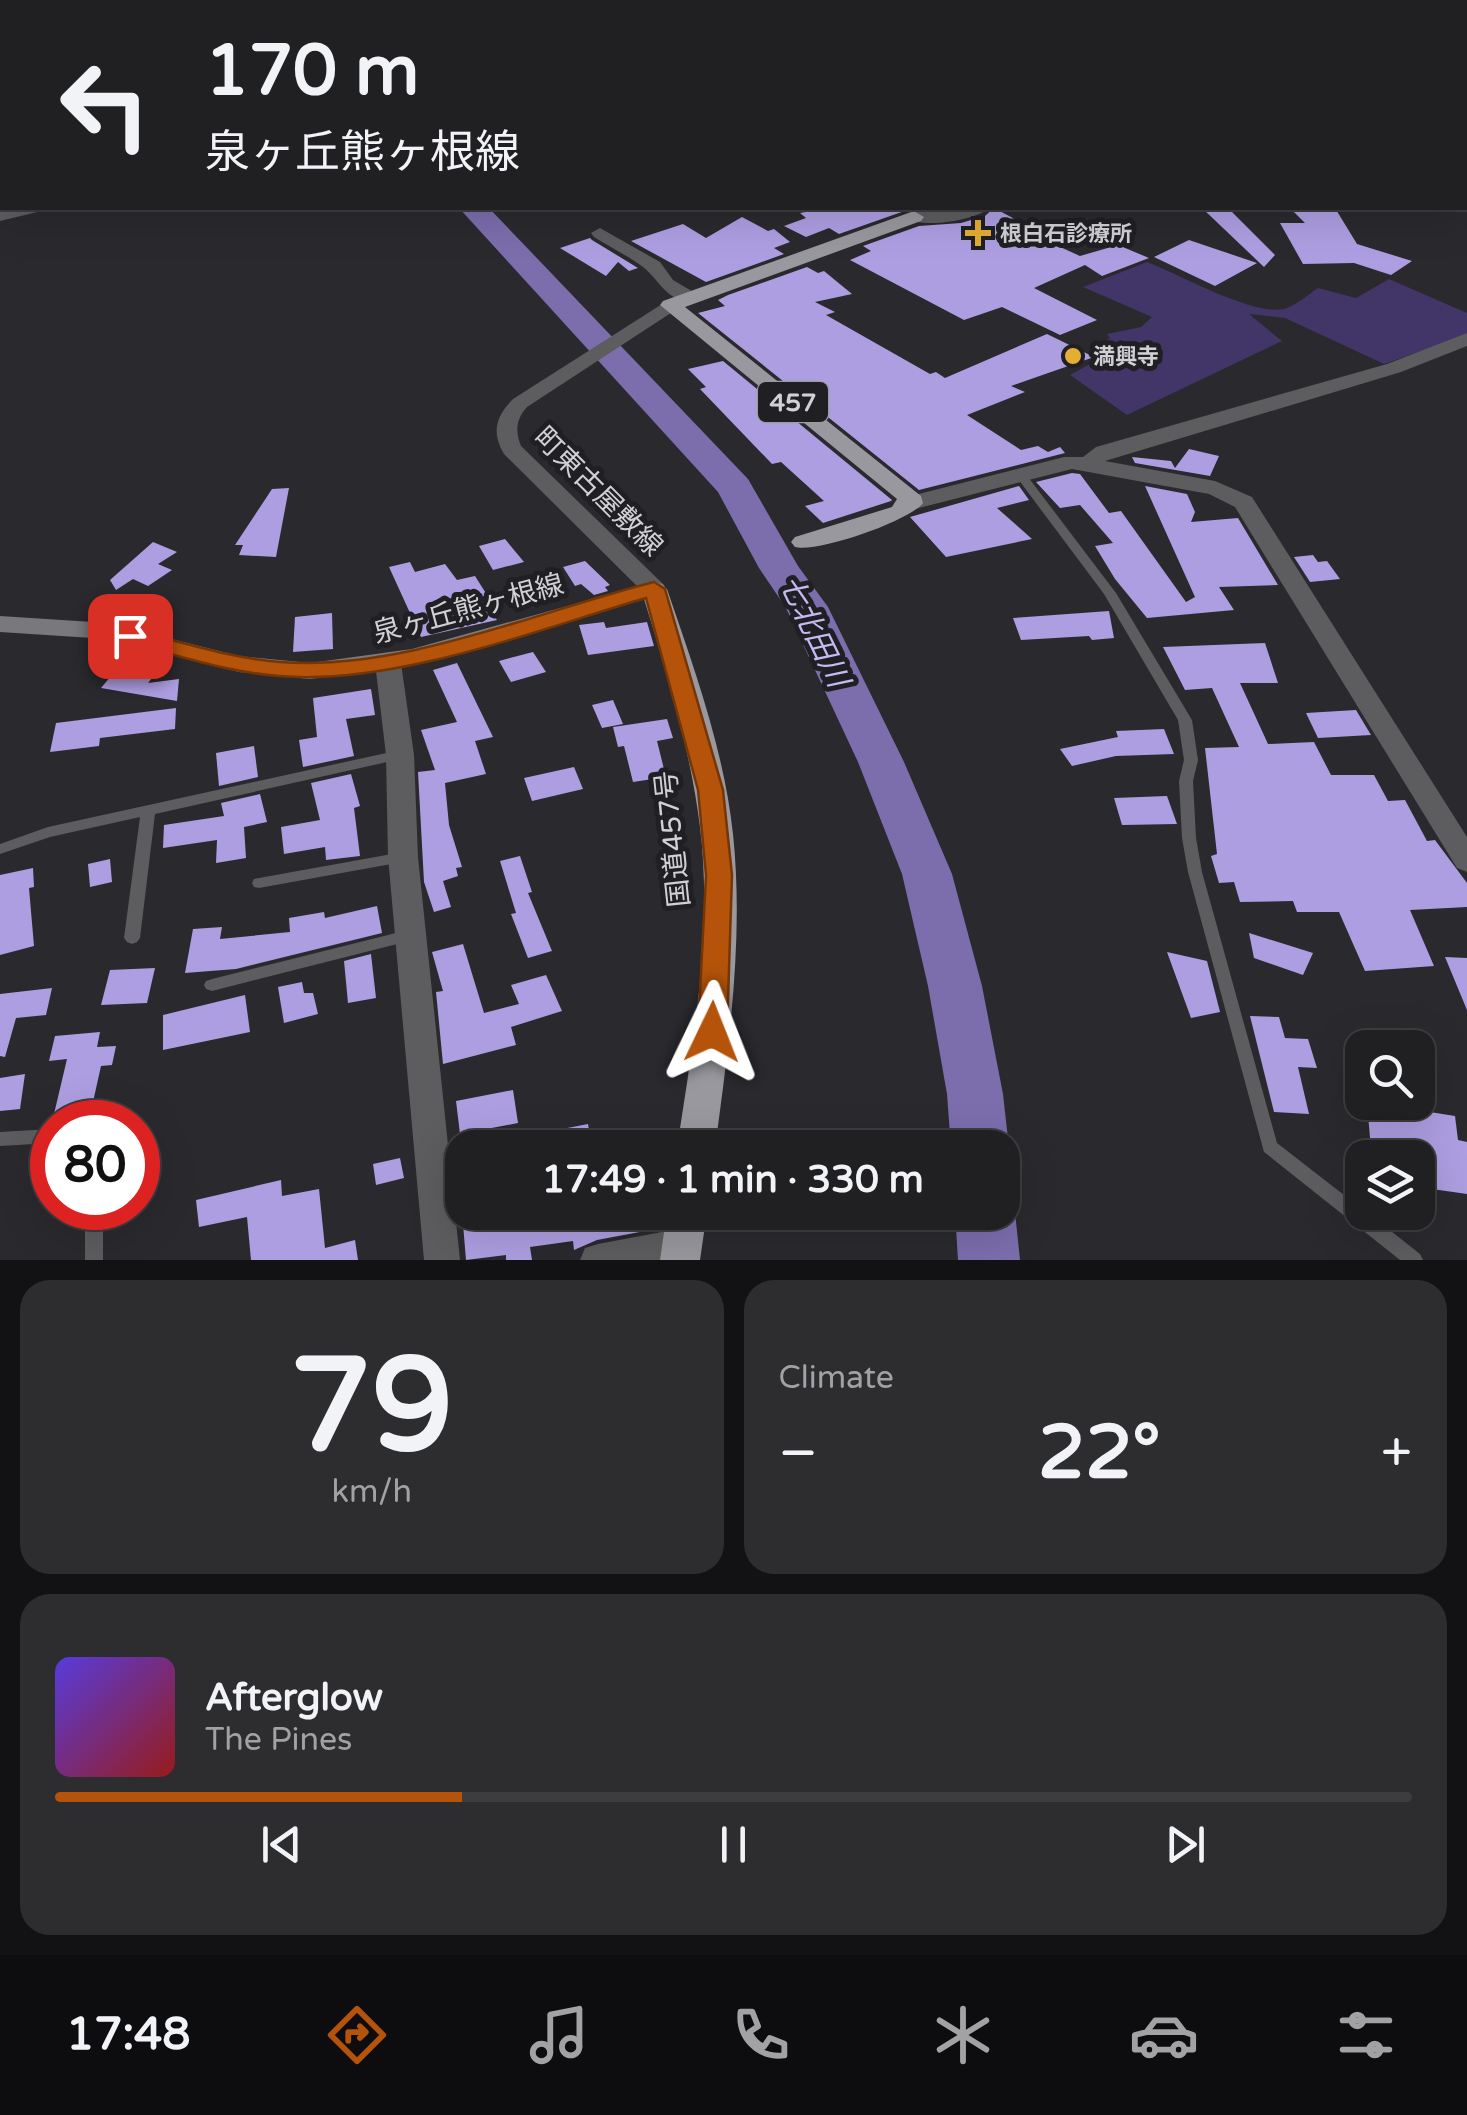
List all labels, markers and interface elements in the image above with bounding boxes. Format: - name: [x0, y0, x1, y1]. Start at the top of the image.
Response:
- text: 170 m: [205, 30, 419, 114]
- icon: left: [40, 40, 170, 170]
- text: 泉ヶ丘熊ヶ根線: [205, 126, 520, 180]
- marker: 根白石診療所: [965, 220, 991, 246]
- place label: 根白石診療所: [1000, 221, 1132, 247]
- place label: 満興寺: [1093, 344, 1159, 370]
- marker: 満興寺: [1062, 345, 1084, 367]
- road number: 457: [758, 382, 828, 422]
- street label: 町東古屋敷線: [527, 420, 670, 563]
- street label: 泉ヶ丘熊ヶ根線: [369, 567, 567, 651]
- water label: 七北田川: [771, 569, 858, 696]
- pin: [88, 594, 173, 679]
- icon: arrive: [103, 609, 158, 664]
- street label: 国道457号: [649, 769, 697, 909]
- position arrow: [660, 980, 764, 1084]
- map controls: [1345, 1030, 1435, 1230]
- button: search: [1345, 1030, 1435, 1120]
- speed limit sign: 80: [30, 1100, 160, 1230]
- button: layers: [1345, 1140, 1435, 1230]
- text: 17:49 · 1 min · 330 m: [541, 1157, 924, 1203]
- text: 79: [290, 1330, 453, 1486]
- text: Climate: [779, 1359, 894, 1397]
- text: 22°: [1038, 1408, 1161, 1498]
- text: −: [779, 1421, 818, 1487]
- text: +: [1381, 1421, 1412, 1487]
- text: km/h: [332, 1473, 412, 1511]
- text: Afterglow: [205, 1675, 383, 1721]
- text: The Pines: [205, 1721, 352, 1759]
- icon: previous: [254, 1817, 309, 1872]
- icon: pause: [706, 1817, 761, 1872]
- icon: next: [1158, 1817, 1213, 1872]
- icon: directions: [322, 2000, 392, 2070]
- icon: music: [524, 2000, 594, 2070]
- icon: phone: [726, 2000, 796, 2070]
- icon: climate: [928, 2000, 998, 2070]
- icon: car: [1129, 2000, 1199, 2070]
- icon: filters: [1331, 2000, 1401, 2070]
- text: 17:48: [66, 2008, 191, 2062]

